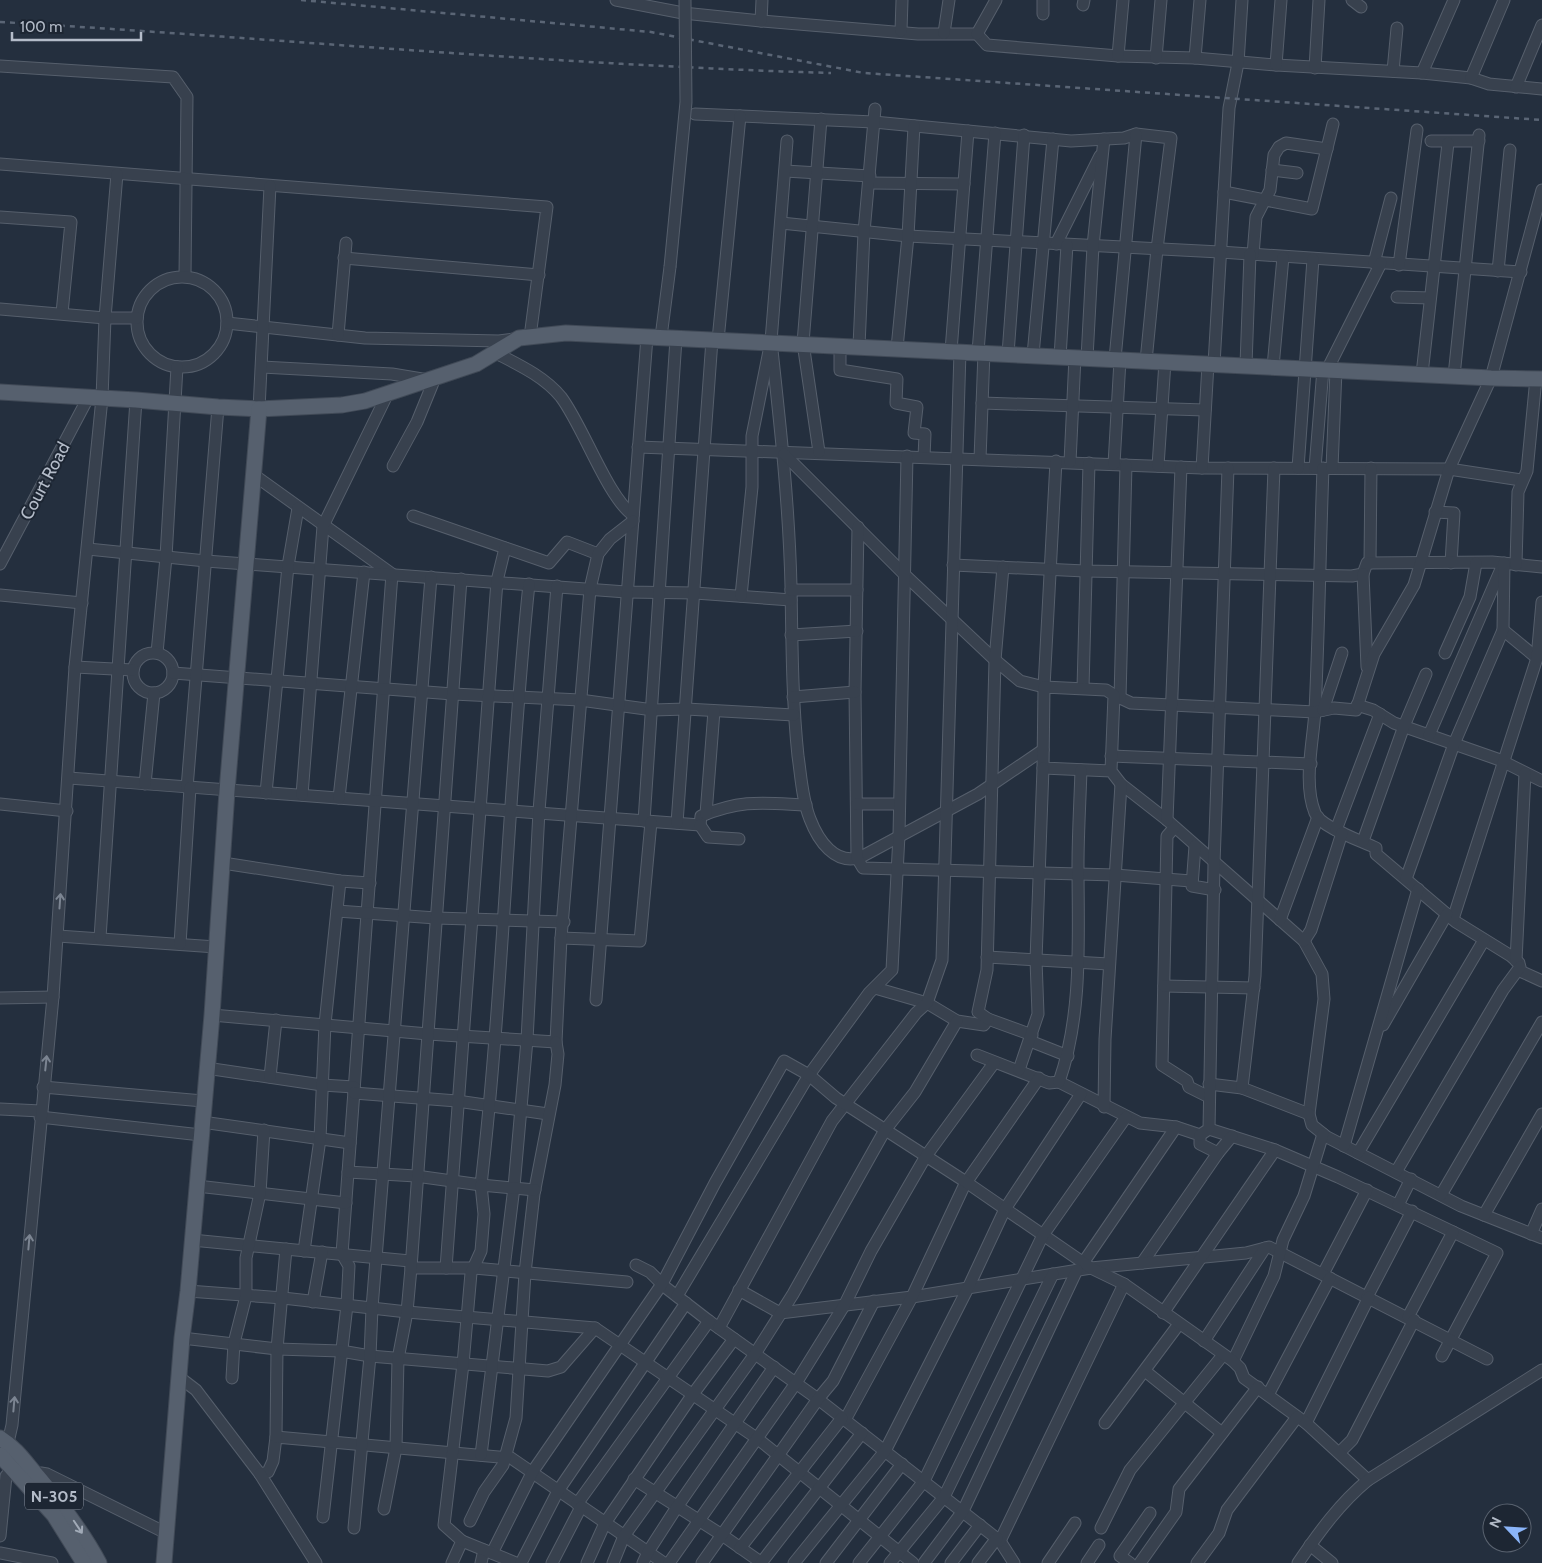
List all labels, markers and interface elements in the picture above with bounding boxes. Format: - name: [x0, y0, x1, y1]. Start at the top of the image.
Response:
- scale bar: [12, 10, 141, 42]
- text: 100 m: [20, 18, 62, 36]
- street label: Court Road: [15, 438, 75, 524]
- one-way arrow: [56, 893, 65, 909]
- one-way arrow: [41, 1055, 51, 1071]
- one-way arrow: [24, 1234, 34, 1250]
- one-way arrow: [9, 1396, 19, 1412]
- road number: N-305: [25, 1482, 83, 1510]
- north arrow: [1482, 1503, 1532, 1553]
- text: N: [1485, 1514, 1505, 1531]
- one-way arrow: [73, 1520, 83, 1534]

